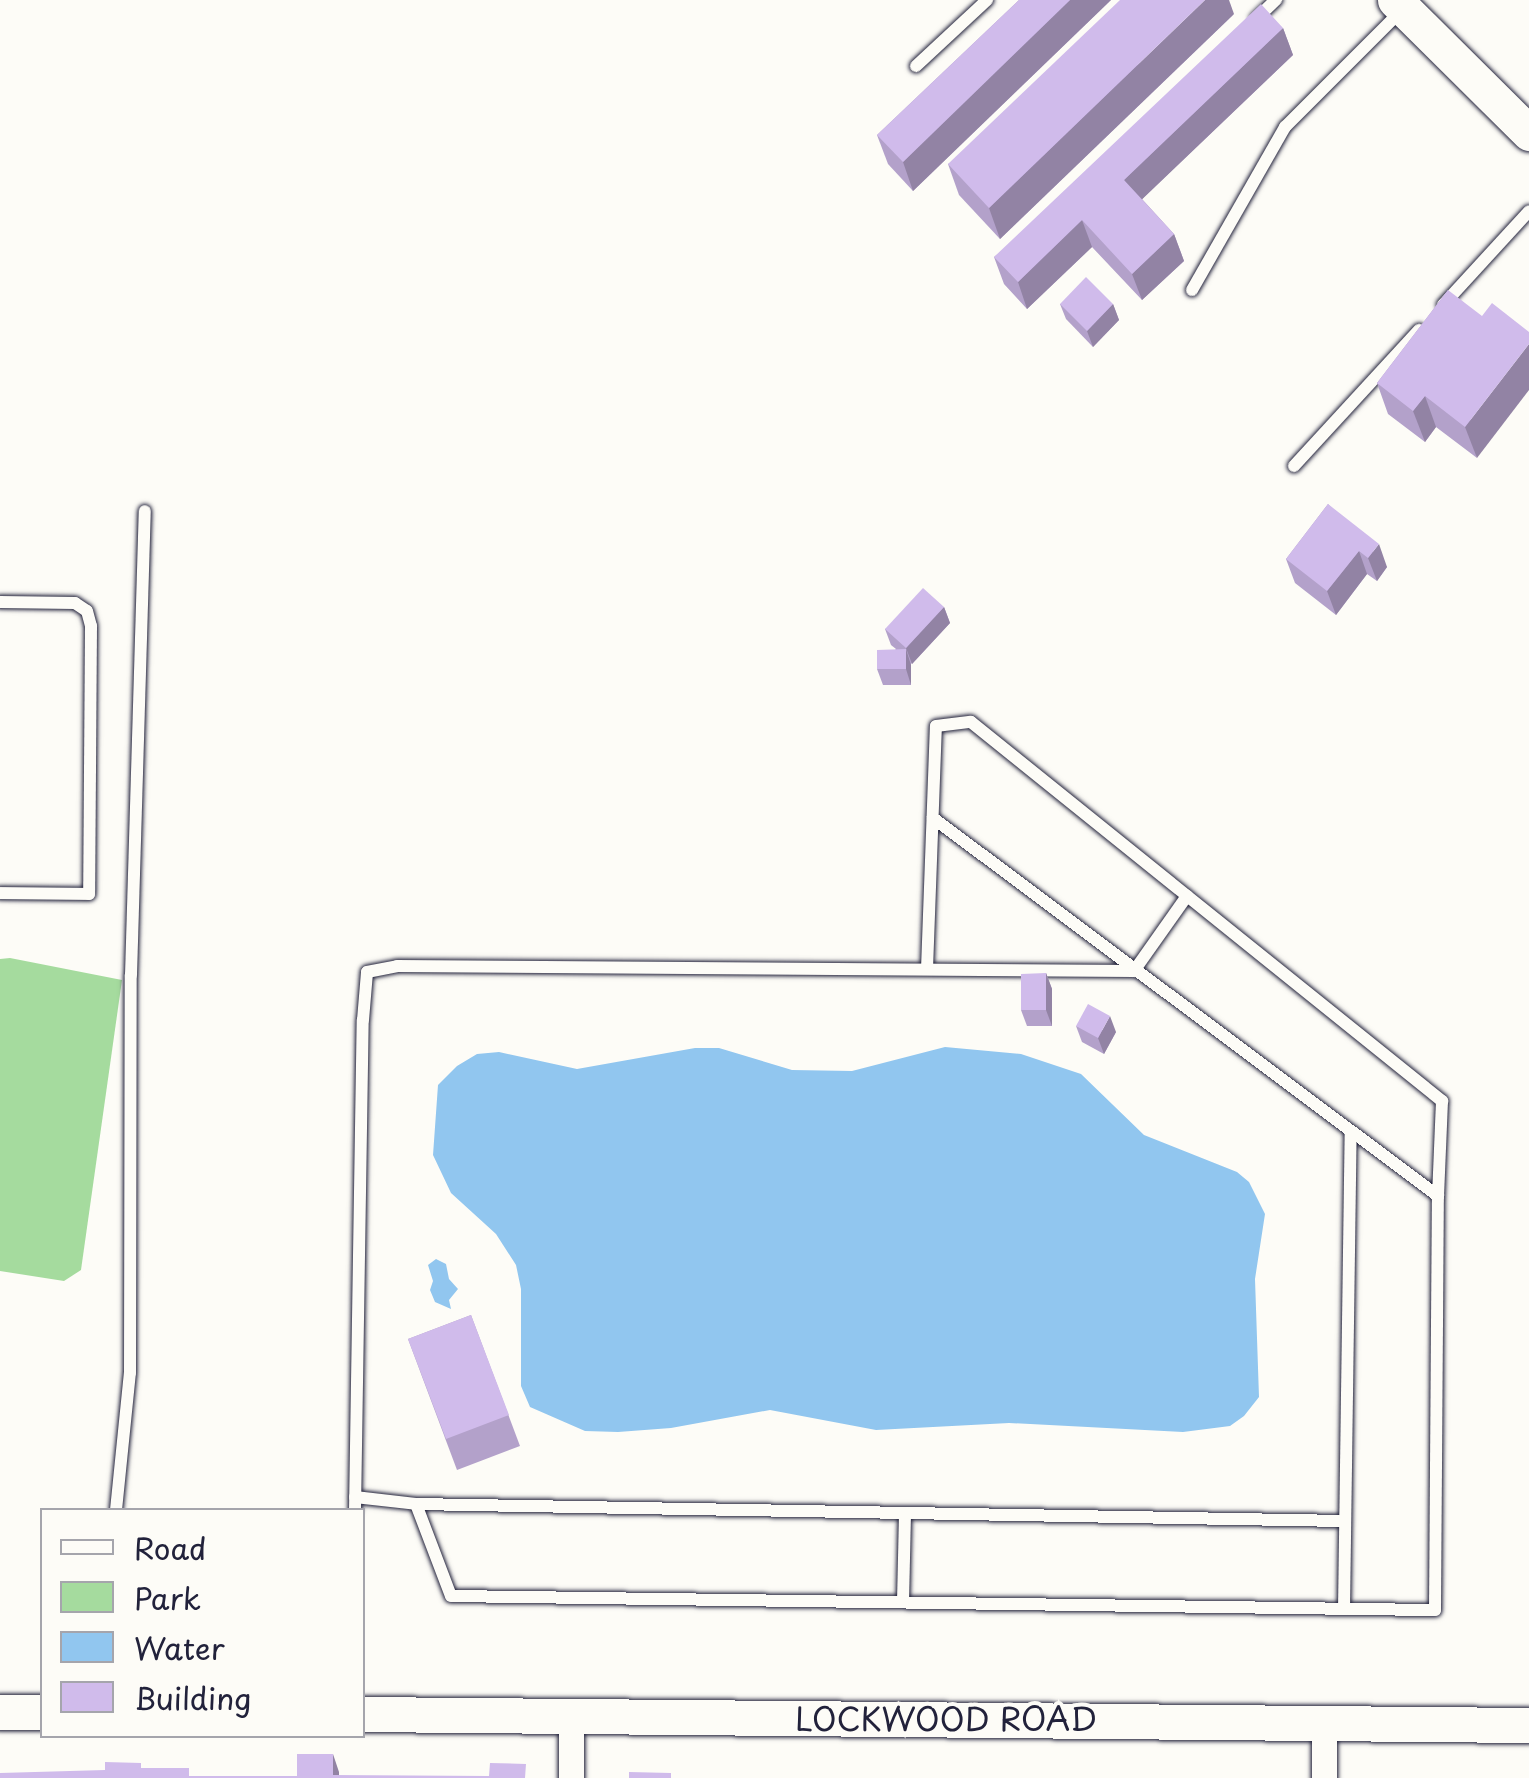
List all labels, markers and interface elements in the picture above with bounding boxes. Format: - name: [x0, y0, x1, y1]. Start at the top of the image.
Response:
- legend: [40, 1508, 365, 1738]
- text: Road: [134, 1525, 207, 1570]
- text: Park: [134, 1575, 201, 1620]
- text: Water: [134, 1625, 225, 1670]
- text: Building: [134, 1675, 251, 1720]
- street label: LOCKWOOD ROAD: [794, 1699, 1098, 1737]

